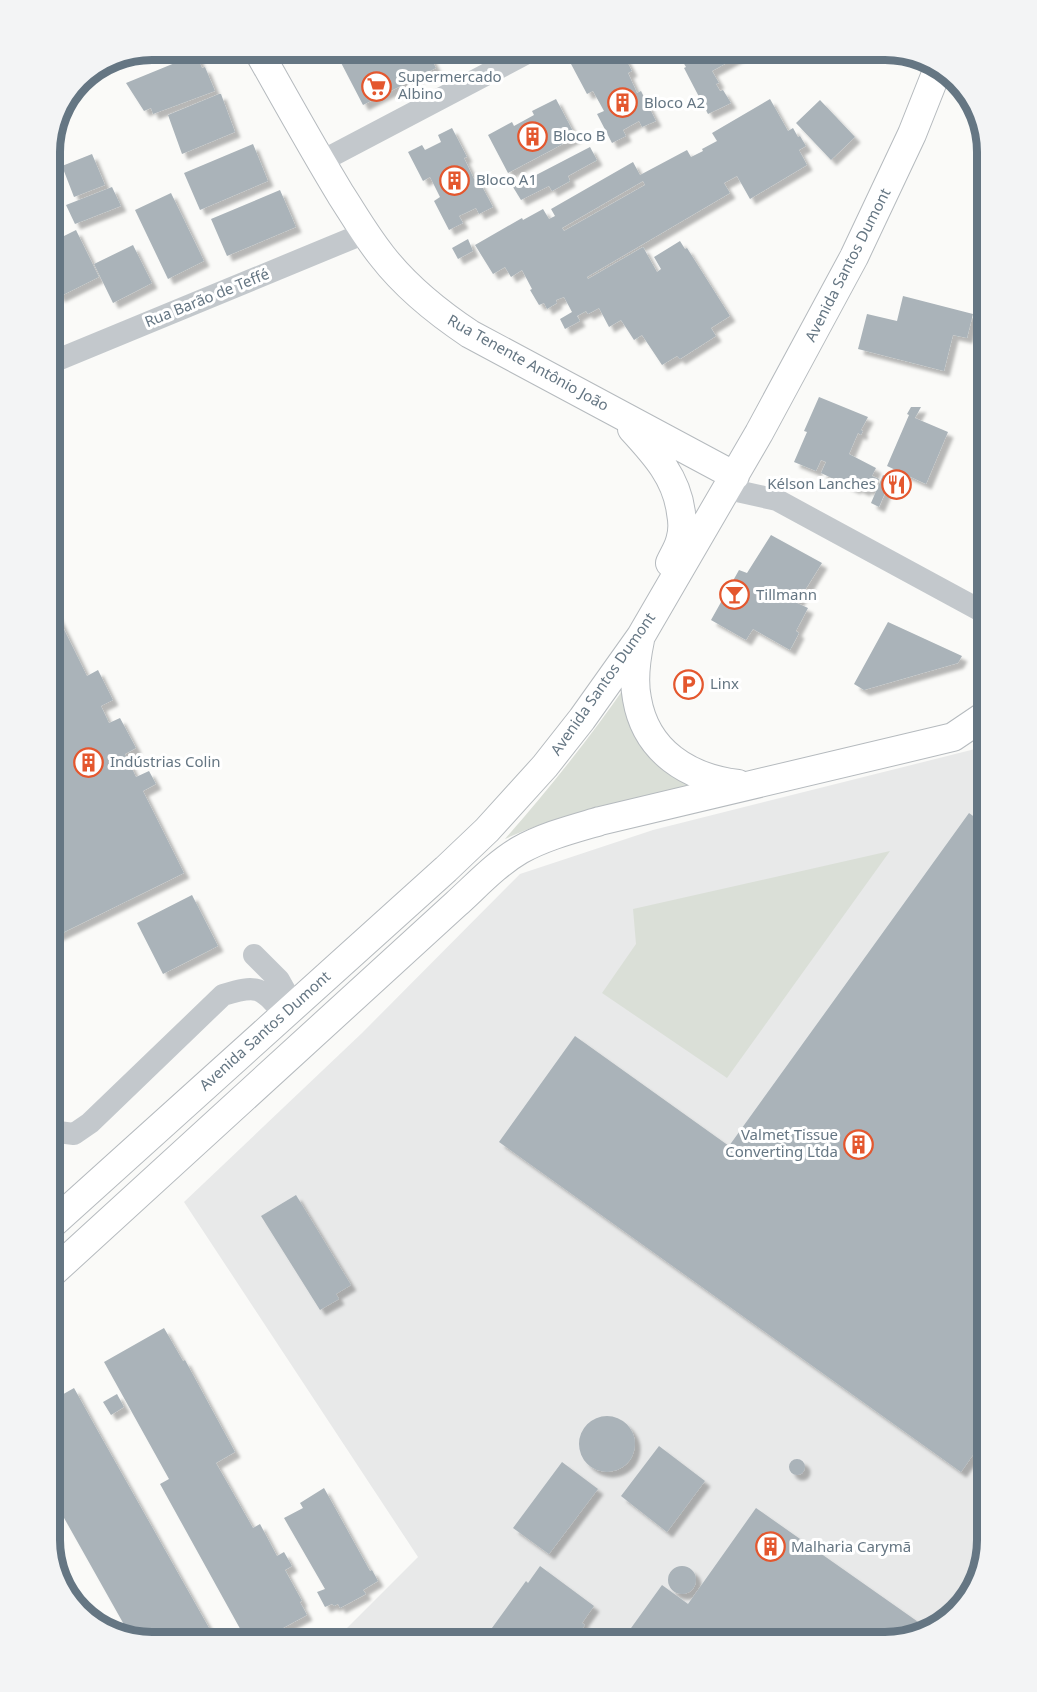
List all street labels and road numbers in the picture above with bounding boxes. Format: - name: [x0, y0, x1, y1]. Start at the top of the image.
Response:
- street label: Avenida Santos Dumont: [800, 184, 895, 345]
- street label: Rua Barão de Teffé: [141, 263, 272, 331]
- street label: Rua Tenente Antônio João: [444, 309, 613, 415]
- street label: Avenida Santos Dumont: [545, 608, 659, 759]
- street label: Avenida Santos Dumont: [195, 966, 335, 1095]

